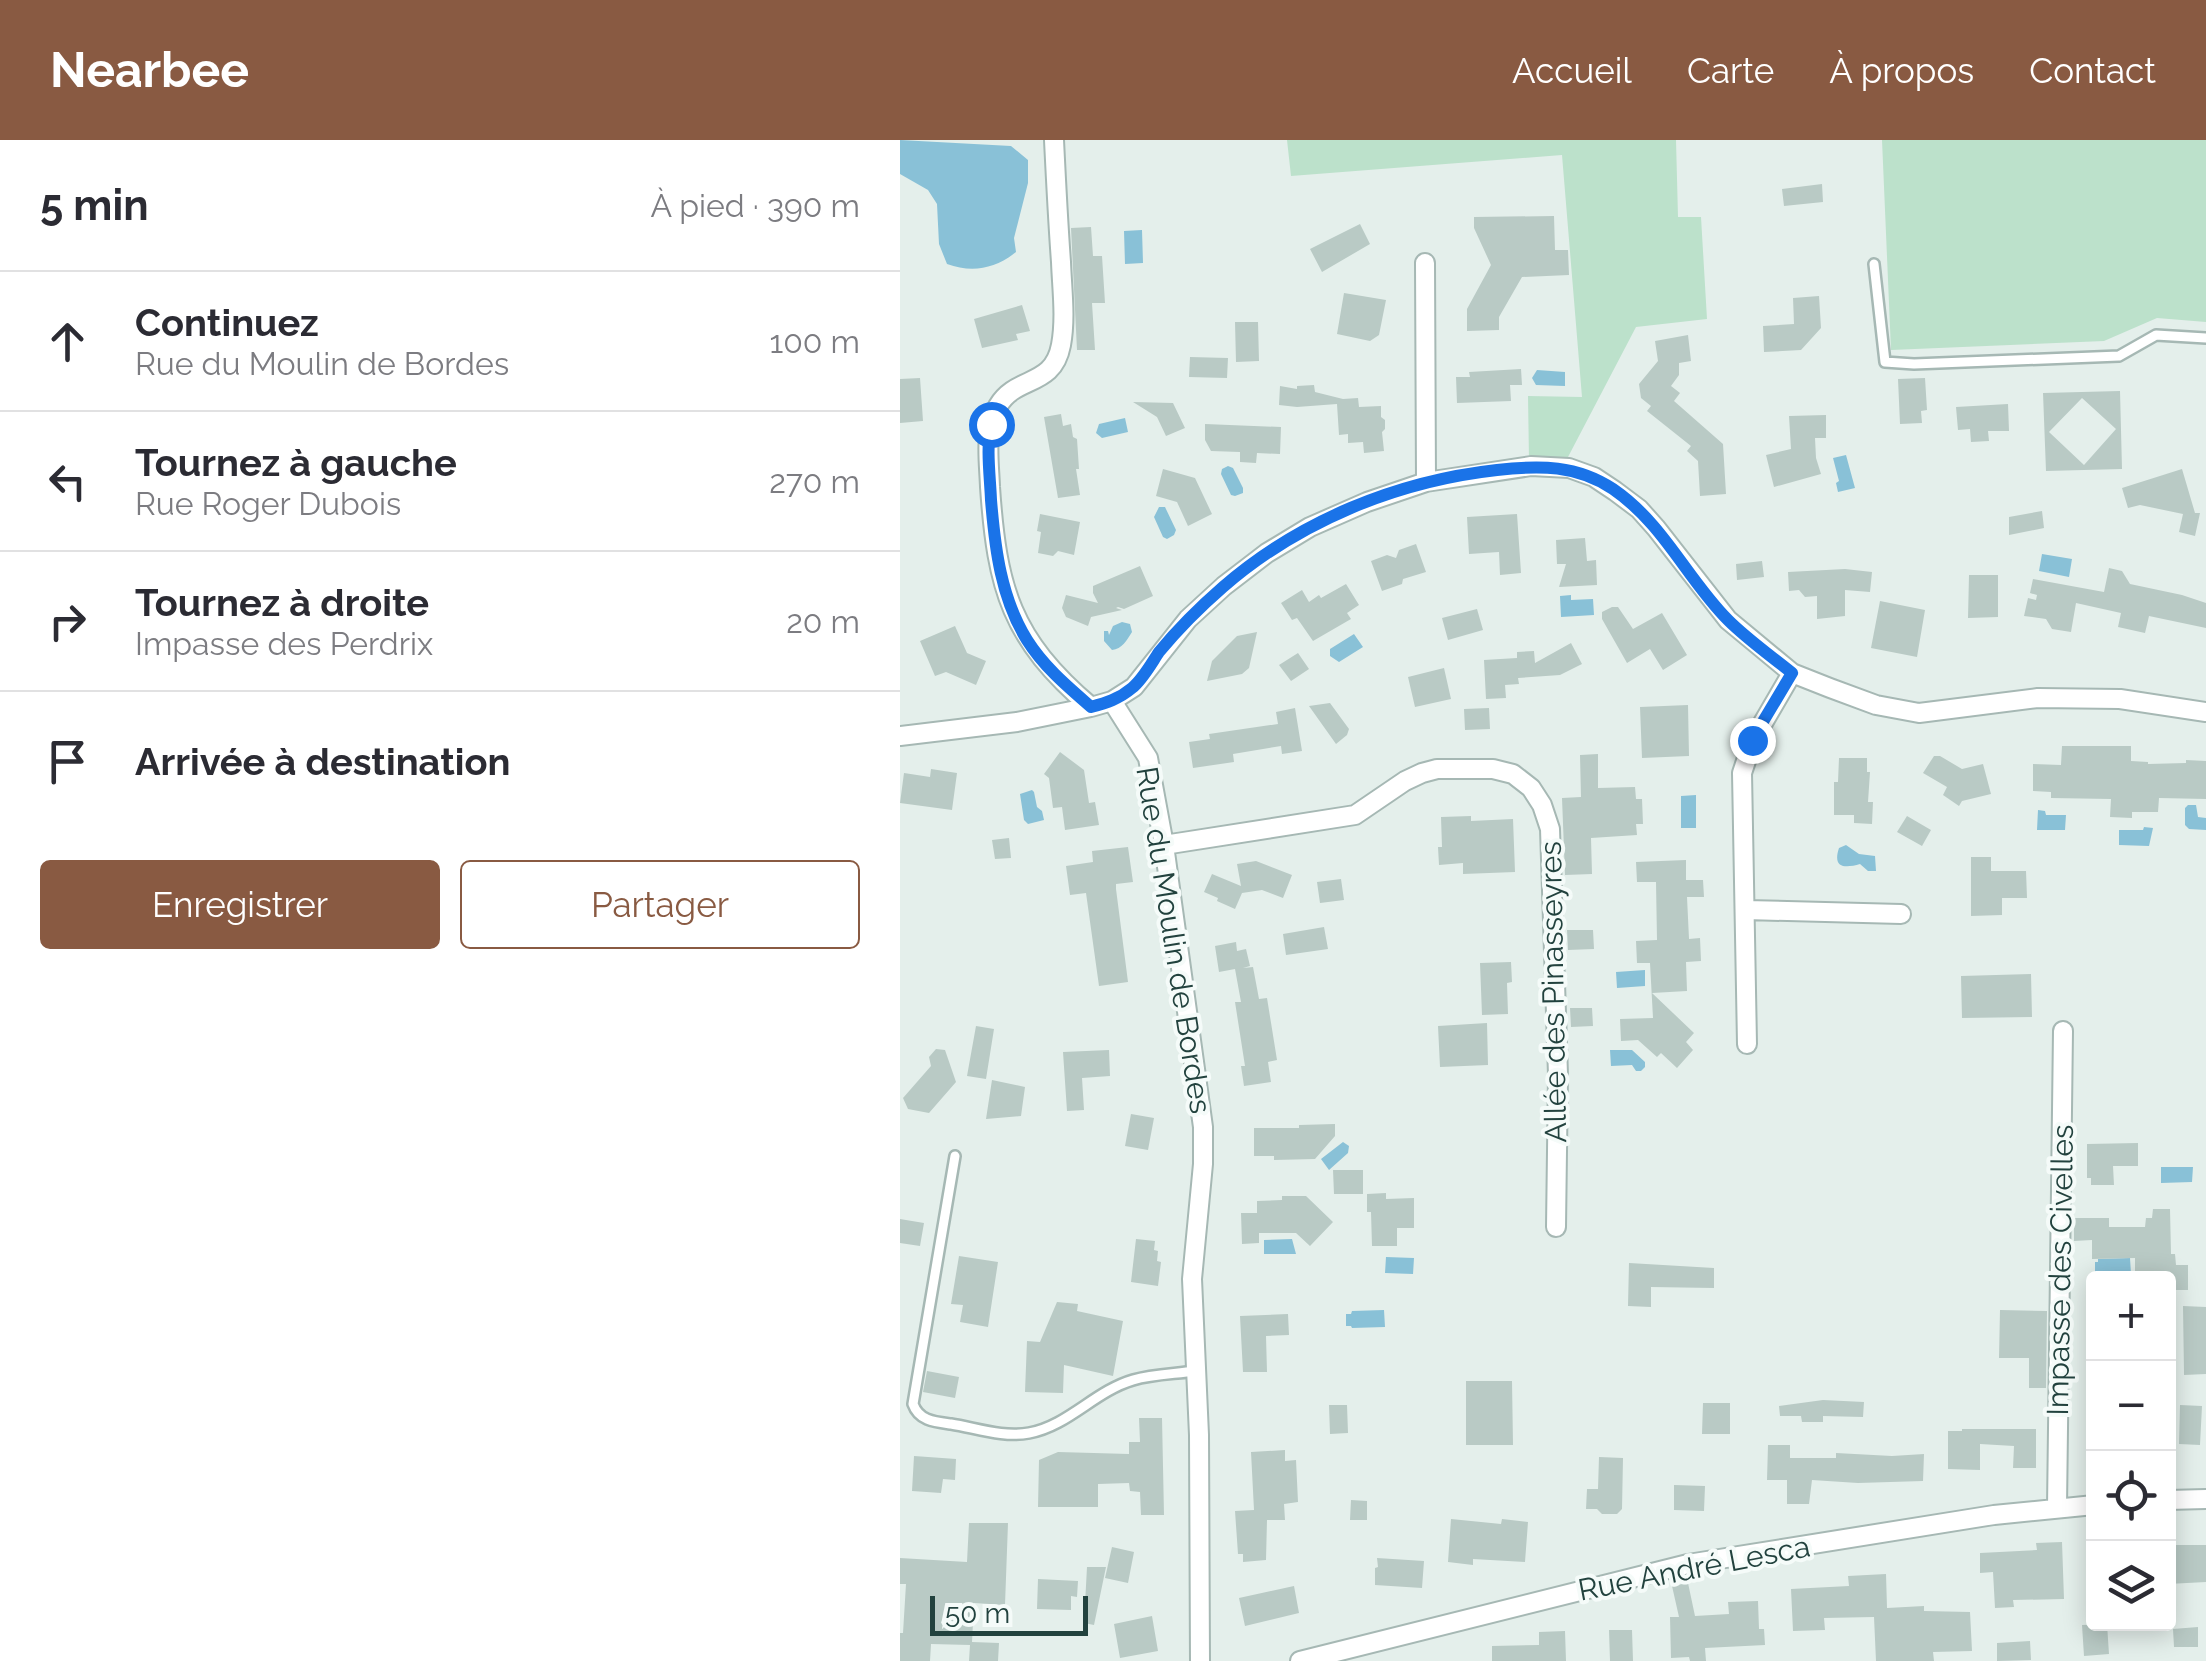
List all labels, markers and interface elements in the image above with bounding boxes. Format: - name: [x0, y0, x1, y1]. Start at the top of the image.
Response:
- text: Nearbee: [50, 42, 249, 98]
- text: Accueil: [1512, 50, 1632, 91]
- text: Carte: [1687, 50, 1774, 91]
- text: À propos: [1829, 50, 1974, 91]
- text: Contact: [2029, 50, 2156, 91]
- text: 5 min: [40, 181, 149, 230]
- text: À pied · 390 m: [650, 187, 860, 224]
- text: Continuez: [135, 300, 319, 345]
- icon: ahead: [40, 314, 95, 369]
- text: 100 m: [770, 323, 860, 360]
- text: Rue du Moulin de Bordes: [135, 345, 509, 382]
- route start: [969, 402, 1015, 448]
- text: Tournez à gauche: [135, 440, 457, 485]
- icon: left: [40, 454, 95, 509]
- text: 270 m: [769, 463, 860, 500]
- text: Rue Roger Dubois: [135, 485, 401, 522]
- text: Tournez à droite: [135, 580, 429, 625]
- icon: right: [40, 594, 95, 649]
- text: 20 m: [786, 603, 860, 640]
- text: Impasse des Perdrix: [135, 625, 433, 662]
- route end: [1730, 718, 1776, 764]
- icon: arrive: [40, 734, 95, 789]
- text: Arrivée à destination: [135, 739, 511, 784]
- street label: Rue du Moulin de Bordes: [1129, 764, 1219, 1116]
- street label: Allée des Pinasseyres: [1533, 841, 1573, 1143]
- button: Enregistrer: [40, 860, 440, 949]
- button: Partager: [460, 860, 860, 949]
- street label: Impasse des Civelles: [2040, 1124, 2080, 1416]
- map controls: [2086, 1271, 2176, 1631]
- button: +: [2086, 1271, 2176, 1361]
- button: −: [2086, 1361, 2176, 1451]
- button: locate: [2086, 1451, 2176, 1541]
- street label: Rue André Lesca: [1575, 1528, 1813, 1608]
- button: layers: [2086, 1541, 2176, 1631]
- scale bar: [930, 1591, 1088, 1636]
- text: 50 m: [945, 1597, 1010, 1630]

